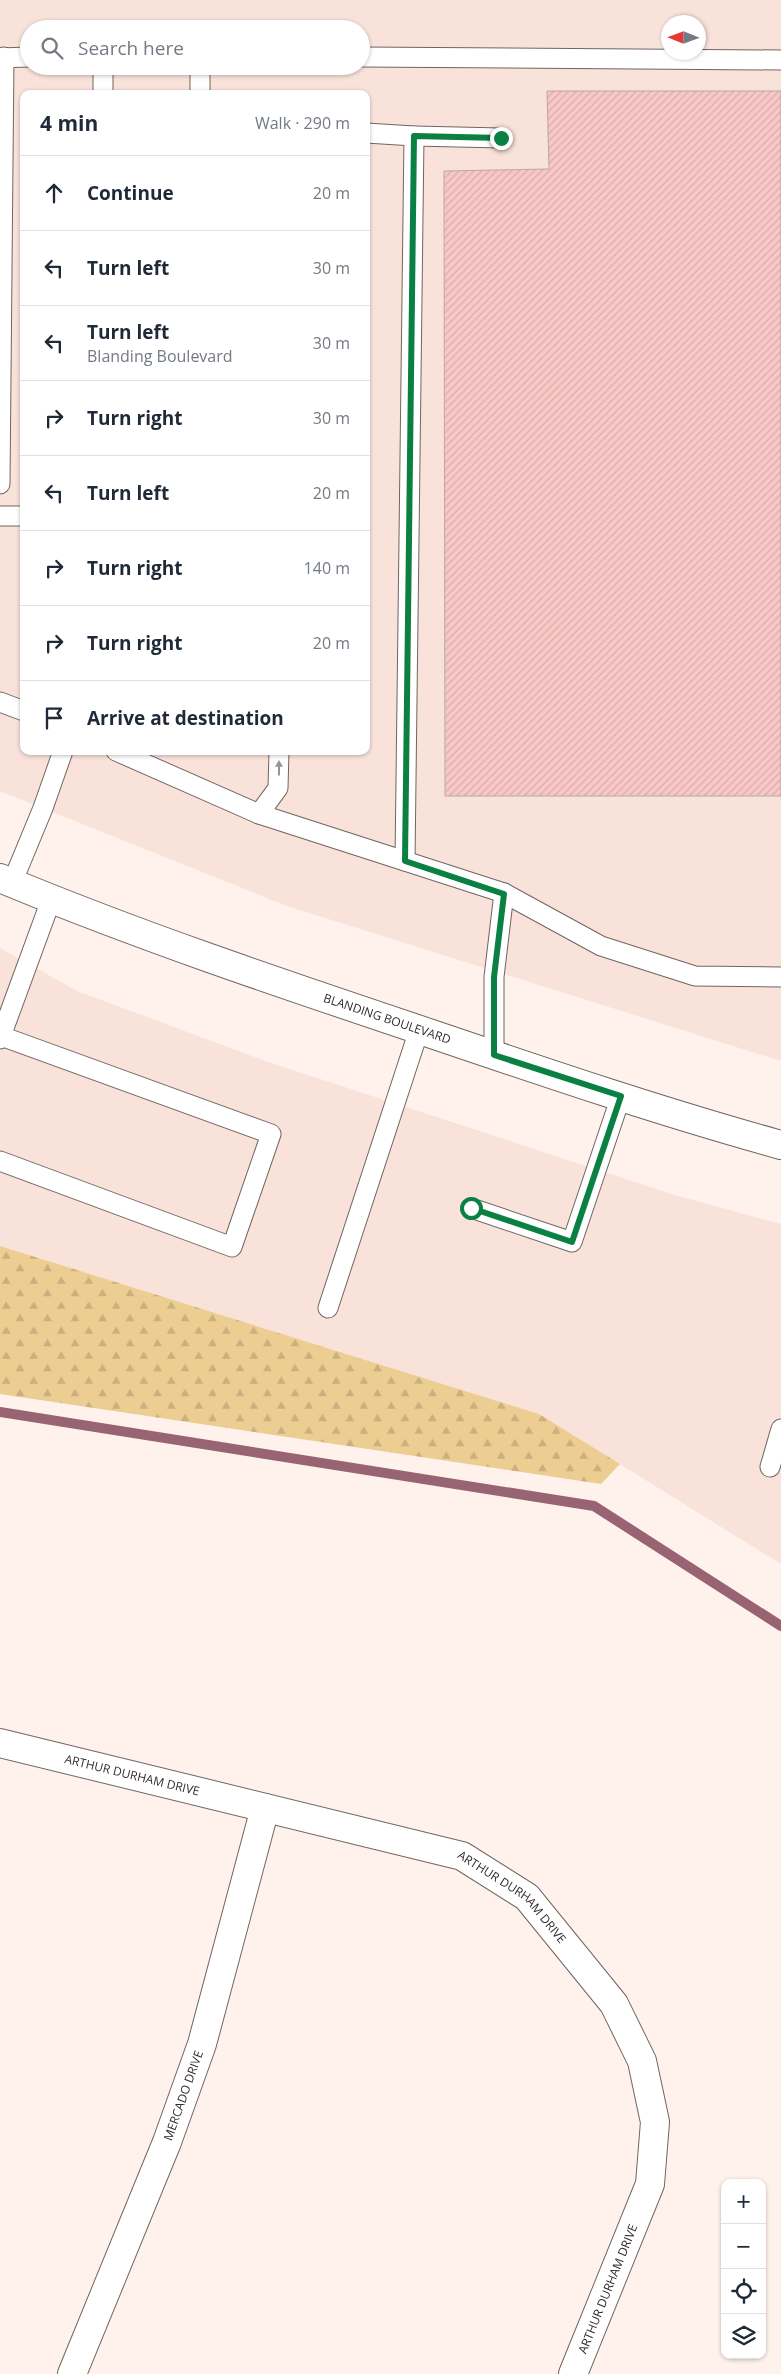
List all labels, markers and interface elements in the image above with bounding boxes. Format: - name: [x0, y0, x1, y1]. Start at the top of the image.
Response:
- north arrow: [661, 15, 706, 60]
- search box: [20, 20, 370, 75]
- icon: search: [38, 34, 66, 62]
- text: Search here: [78, 35, 184, 61]
- text: 4 min: [40, 109, 98, 137]
- text: Walk · 290 m: [255, 112, 350, 134]
- route end: [490, 127, 513, 150]
- icon: ahead: [40, 179, 68, 207]
- text: Continue: [87, 180, 174, 206]
- text: 20 m: [313, 182, 350, 204]
- icon: left: [40, 254, 68, 282]
- text: Turn left: [87, 255, 169, 281]
- text: 30 m: [313, 257, 350, 279]
- text: Turn left: [87, 319, 169, 345]
- icon: left: [40, 329, 68, 357]
- text: 30 m: [313, 332, 350, 354]
- text: Blanding Boulevard: [87, 345, 233, 367]
- icon: right: [40, 404, 68, 432]
- text: Turn right: [87, 405, 182, 431]
- text: 30 m: [313, 407, 350, 429]
- icon: left: [40, 479, 68, 507]
- text: Turn left: [87, 480, 169, 506]
- text: 20 m: [313, 482, 350, 504]
- icon: right: [40, 554, 68, 582]
- text: Turn right: [87, 555, 182, 581]
- text: 140 m: [304, 557, 350, 579]
- icon: right: [40, 629, 68, 657]
- text: Turn right: [87, 630, 182, 656]
- text: 20 m: [313, 632, 350, 654]
- icon: arrive: [40, 704, 68, 732]
- text: Arrive at destination: [87, 705, 284, 731]
- one-way arrow: [275, 760, 283, 776]
- street label: BLANDING BOULEVARD: [321, 989, 453, 1048]
- route start: [460, 1197, 483, 1220]
- street label: ARTHUR DURHAM DRIVE: [63, 1750, 201, 1800]
- street label: ARTHUR DURHAM DRIVE: [455, 1846, 570, 1947]
- street label: MERCADO DRIVE: [159, 2048, 207, 2143]
- map controls: [721, 2179, 766, 2359]
- button: +: [721, 2179, 766, 2224]
- street label: ARTHUR DURHAM DRIVE: [574, 2222, 641, 2356]
- button: −: [721, 2224, 766, 2269]
- button: locate: [721, 2269, 766, 2314]
- button: layers: [721, 2314, 766, 2359]

